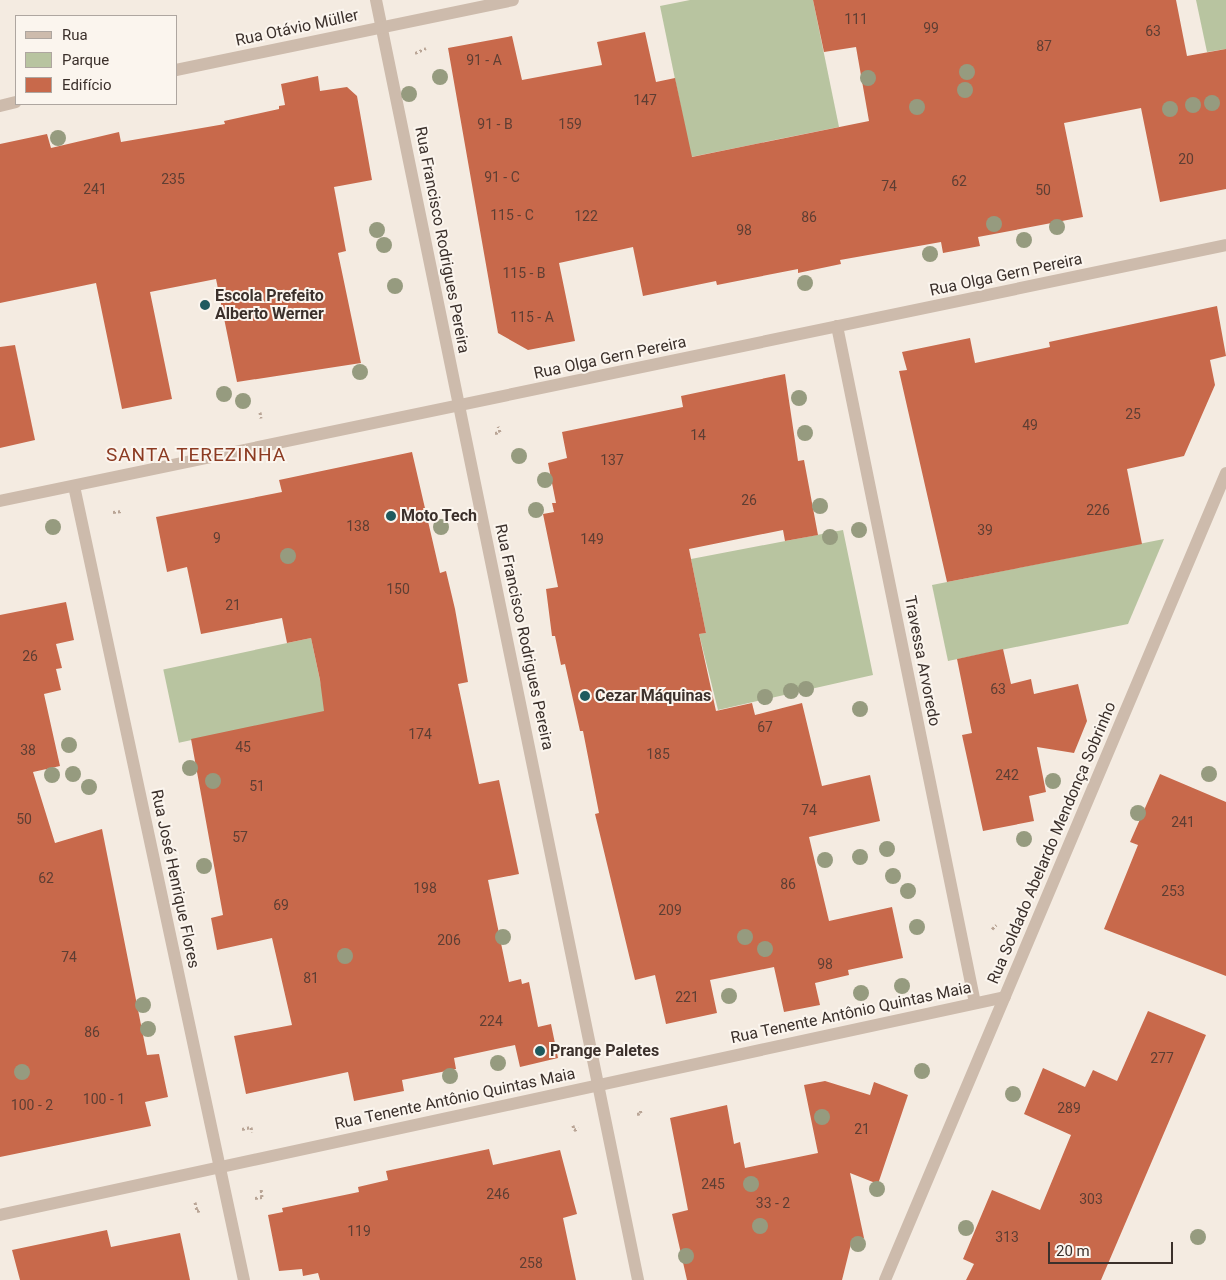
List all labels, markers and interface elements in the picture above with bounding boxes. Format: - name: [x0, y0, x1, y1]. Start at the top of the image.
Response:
- street label: Rua Otávio Müller: [234, 6, 360, 50]
- house number: 111: [844, 11, 868, 27]
- legend: [15, 15, 178, 105]
- house number: 99: [923, 20, 939, 36]
- house number: 63: [1145, 23, 1161, 39]
- text: Rua: [62, 26, 88, 44]
- house number: 87: [1036, 38, 1052, 54]
- text: Parque: [62, 51, 109, 69]
- house number: 91 - A: [466, 52, 502, 68]
- text: Edifício: [62, 76, 111, 94]
- house number: 147: [633, 92, 657, 108]
- house number: 91 - B: [477, 116, 513, 132]
- house number: 159: [558, 116, 582, 132]
- street label: Rua Francisco Rodrigues Pereira: [411, 125, 473, 355]
- house number: 20: [1178, 151, 1194, 167]
- house number: 91 - C: [484, 169, 520, 185]
- house number: 235: [161, 171, 185, 187]
- house number: 62: [951, 173, 967, 189]
- house number: 74: [881, 178, 897, 194]
- house number: 241: [83, 181, 107, 197]
- house number: 50: [1035, 182, 1051, 198]
- house number: 115 - C: [490, 207, 534, 223]
- house number: 122: [574, 208, 598, 224]
- house number: 86: [801, 209, 817, 225]
- house number: 98: [736, 222, 752, 238]
- street label: Rua Olga Gern Pereira: [928, 249, 1084, 301]
- house number: 115 - B: [502, 265, 546, 281]
- place label: Escola Prefeito Alberto Werner: [215, 286, 324, 324]
- marker: Escola Prefeito Alberto Werner: [199, 299, 211, 311]
- house number: 115 - A: [510, 309, 554, 325]
- street label: Rua Olga Gern Pereira: [532, 332, 688, 384]
- house number: 25: [1125, 406, 1141, 422]
- house number: 49: [1022, 417, 1038, 433]
- house number: 14: [690, 427, 706, 443]
- district label: SANTA TEREZINHA: [104, 444, 288, 466]
- house number: 137: [600, 452, 624, 468]
- house number: 26: [741, 492, 757, 508]
- house number: 226: [1086, 502, 1110, 518]
- place label: Moto Tech: [401, 506, 477, 526]
- marker: Moto Tech: [385, 510, 397, 522]
- house number: 138: [346, 518, 370, 534]
- street label: Rua Francisco Rodrigues Pereira: [491, 522, 557, 752]
- house number: 39: [977, 522, 993, 538]
- house number: 9: [213, 530, 221, 546]
- house number: 149: [580, 531, 604, 547]
- house number: 150: [386, 581, 410, 597]
- street label: Travessa Arvoredo: [900, 594, 944, 728]
- house number: 21: [225, 597, 241, 613]
- house number: 26: [22, 648, 38, 664]
- house number: 63: [990, 681, 1006, 697]
- place label: Cezar Máquinas: [595, 686, 711, 706]
- marker: Cezar Máquinas: [579, 690, 591, 702]
- street label: Rua Soldado Abelardo Mendonça Sobrinho: [984, 699, 1120, 987]
- house number: 67: [757, 719, 773, 735]
- house number: 174: [408, 726, 432, 742]
- house number: 45: [235, 739, 251, 755]
- house number: 38: [20, 742, 36, 758]
- house number: 185: [646, 746, 670, 762]
- house number: 242: [995, 767, 1019, 783]
- house number: 51: [249, 778, 265, 794]
- street label: Rua José Henrique Flores: [147, 788, 203, 970]
- house number: 74: [801, 802, 817, 818]
- house number: 50: [16, 811, 32, 827]
- house number: 241: [1171, 814, 1195, 830]
- house number: 57: [232, 829, 248, 845]
- house number: 62: [38, 870, 54, 886]
- house number: 86: [780, 876, 796, 892]
- house number: 198: [413, 880, 437, 896]
- house number: 253: [1161, 883, 1185, 899]
- house number: 69: [273, 897, 289, 913]
- house number: 209: [658, 902, 682, 918]
- house number: 206: [437, 932, 461, 948]
- house number: 74: [61, 949, 77, 965]
- house number: 98: [817, 956, 833, 972]
- house number: 81: [303, 970, 319, 986]
- street label: Rua Tenente Antônio Quintas Maia: [729, 978, 973, 1048]
- house number: 221: [675, 989, 699, 1005]
- house number: 224: [479, 1013, 503, 1029]
- house number: 86: [84, 1024, 100, 1040]
- place label: Prange Paletes: [550, 1041, 659, 1061]
- marker: Prange Paletes: [534, 1045, 546, 1057]
- house number: 277: [1150, 1050, 1174, 1066]
- street label: Rua Tenente Antônio Quintas Maia: [333, 1064, 577, 1134]
- house number: 100 - 1: [83, 1091, 125, 1107]
- house number: 100 - 2: [11, 1097, 53, 1113]
- house number: 289: [1057, 1100, 1081, 1116]
- house number: 21: [854, 1121, 870, 1137]
- house number: 245: [701, 1176, 725, 1192]
- house number: 246: [486, 1186, 510, 1202]
- house number: 303: [1079, 1191, 1103, 1207]
- house number: 33 - 2: [756, 1195, 790, 1211]
- house number: 119: [347, 1223, 371, 1239]
- house number: 313: [995, 1229, 1019, 1245]
- scale bar: [1051, 1232, 1176, 1264]
- text: 20 m: [1056, 1242, 1090, 1260]
- house number: 258: [519, 1255, 543, 1271]

